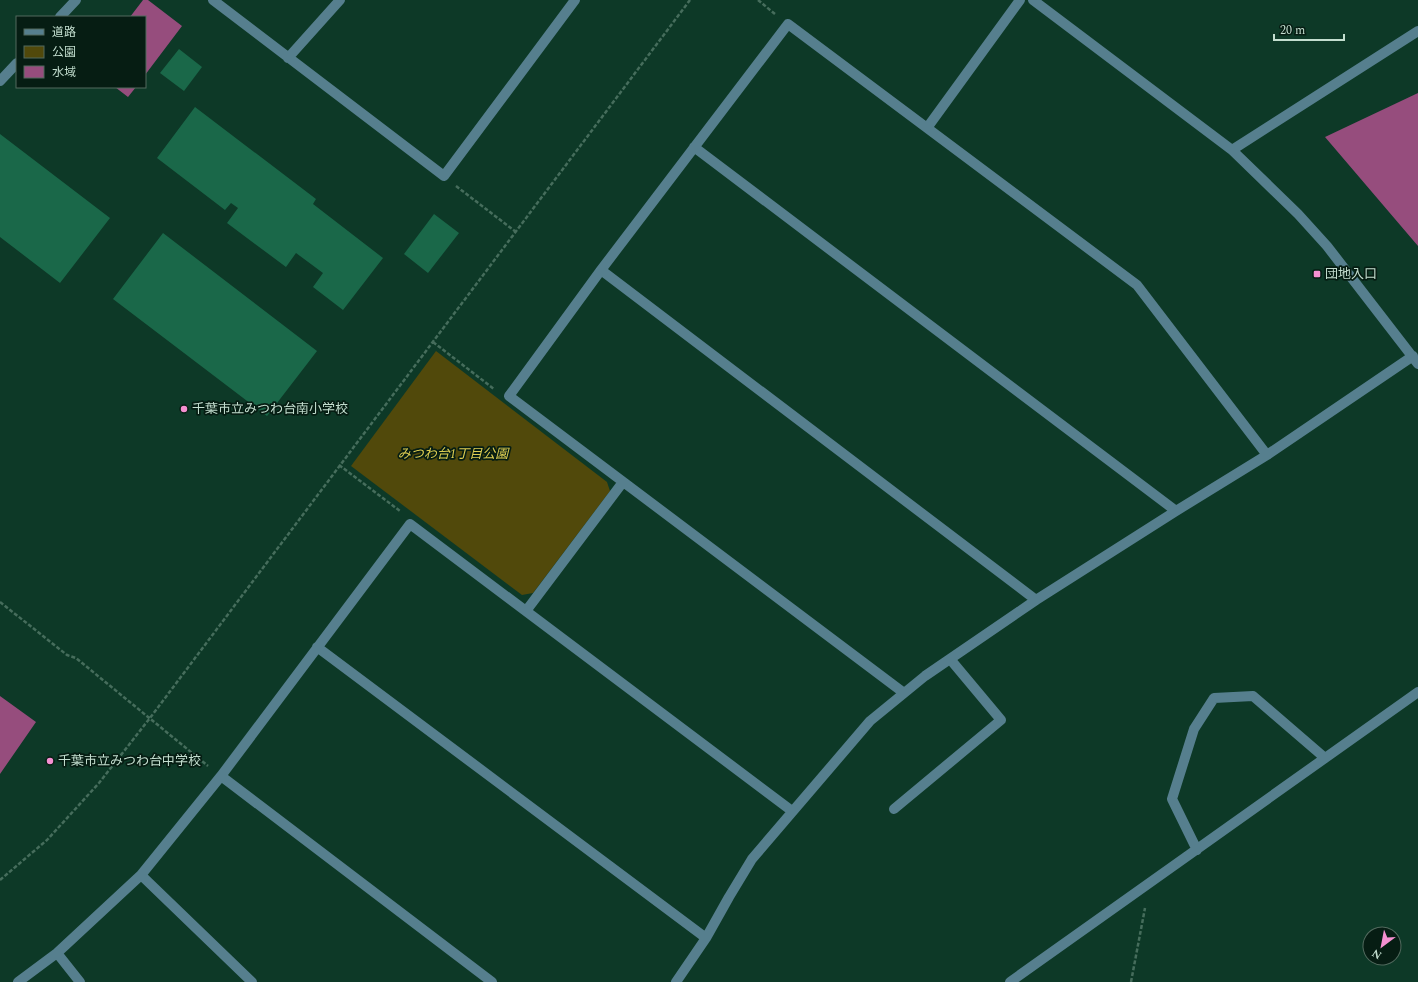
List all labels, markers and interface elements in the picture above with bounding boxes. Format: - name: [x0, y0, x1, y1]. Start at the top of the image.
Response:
- legend: [16, 16, 146, 88]
- scale bar: [1274, 16, 1344, 42]
- text: 20 m: [1280, 21, 1305, 40]
- text: 道路: [52, 23, 76, 42]
- text: 公園: [52, 43, 76, 62]
- text: 水域: [52, 63, 76, 82]
- place label: 団地入口: [1325, 264, 1377, 284]
- marker: 団地入口: [1312, 269, 1322, 279]
- place label: 千葉市立みつわ台南小学校: [192, 399, 348, 419]
- marker: 千葉市立みつわ台南小学校: [179, 404, 189, 414]
- park label: みつわ台1丁目公園: [398, 444, 510, 464]
- place label: 千葉市立みつわ台中学校: [58, 751, 201, 771]
- marker: 千葉市立みつわ台中学校: [45, 756, 55, 766]
- north arrow: [1362, 926, 1402, 966]
- text: N: [1369, 944, 1385, 964]

